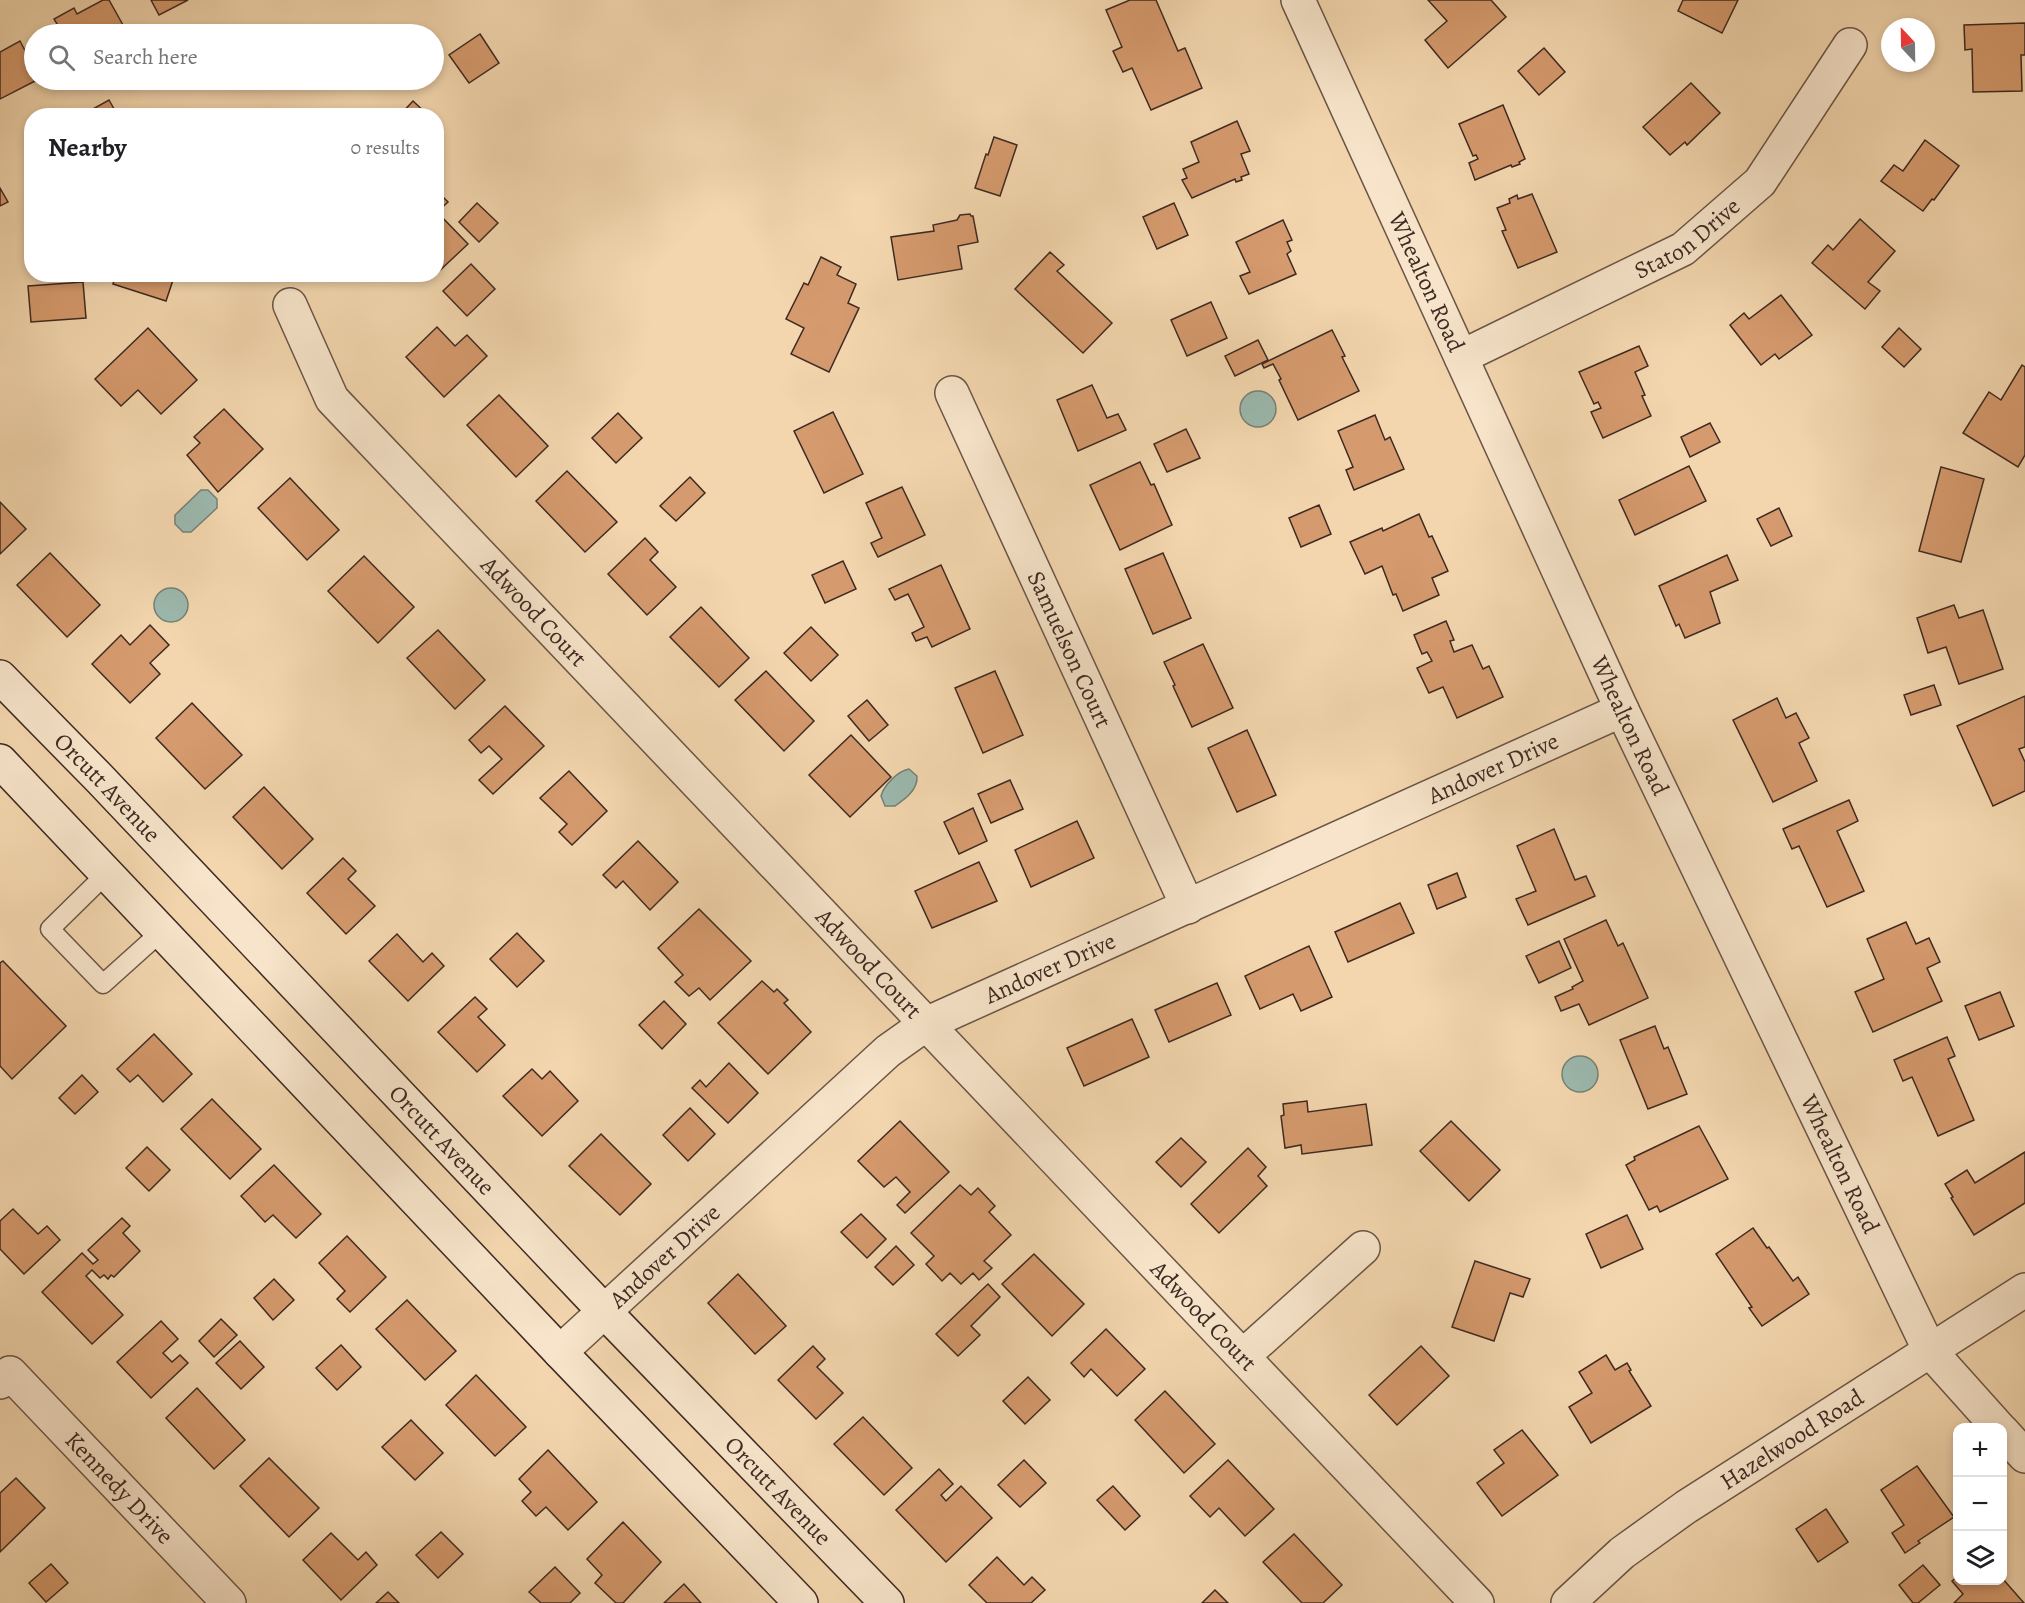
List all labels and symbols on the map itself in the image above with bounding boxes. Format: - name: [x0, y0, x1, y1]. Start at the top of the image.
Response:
- north arrow: [1881, 18, 1935, 72]
- street label: Staton Drive: [1629, 190, 1747, 286]
- street label: Whealton Road: [1380, 206, 1473, 357]
- street label: Adwood Court: [473, 548, 594, 674]
- street label: Samuelson Court: [1020, 566, 1120, 733]
- street label: Whealton Road: [1583, 650, 1677, 801]
- street label: Orcutt Avenue: [47, 725, 168, 849]
- street label: Andover Drive: [1422, 725, 1564, 812]
- street label: Adwood Court: [808, 901, 929, 1026]
- street label: Andover Drive: [979, 925, 1121, 1012]
- street label: Orcutt Avenue: [382, 1078, 502, 1202]
- street label: Whealton Road: [1793, 1088, 1887, 1239]
- street label: Andover Drive: [601, 1197, 727, 1316]
- street label: Adwood Court: [1143, 1253, 1264, 1378]
- street label: Hazelwood Road: [1714, 1381, 1870, 1497]
- street label: Kennedy Drive: [58, 1424, 181, 1551]
- street label: Orcutt Avenue: [718, 1429, 839, 1552]

